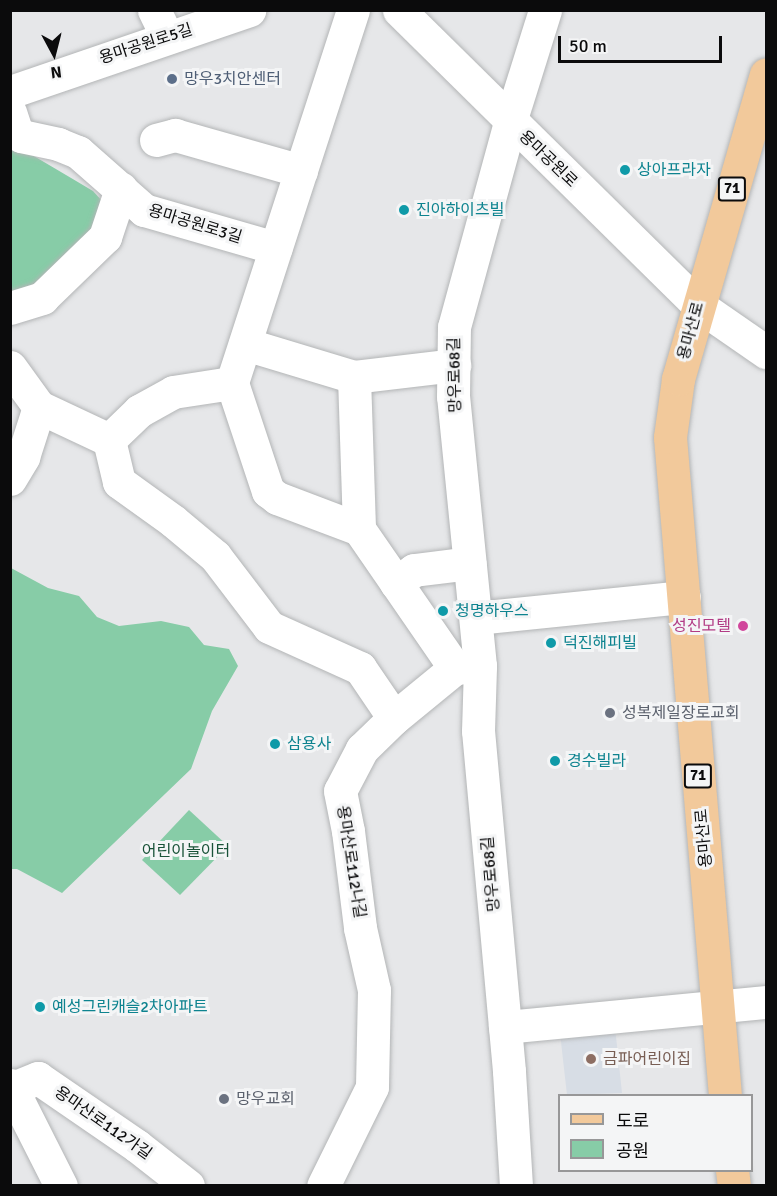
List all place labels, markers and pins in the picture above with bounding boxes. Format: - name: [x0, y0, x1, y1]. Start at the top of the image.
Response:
- place label: 망우3치안센터: [184, 69, 281, 89]
- marker: 망우3치안센터: [165, 72, 179, 86]
- place label: 상아프라자: [637, 160, 711, 180]
- marker: 상아프라자: [618, 163, 632, 177]
- place label: 진아하이츠빌: [416, 200, 504, 220]
- marker: 진아하이츠빌: [397, 203, 411, 217]
- place label: 청명하우스: [455, 601, 529, 621]
- marker: 청명하우스: [436, 604, 450, 618]
- place label: 성진모텔: [672, 616, 731, 636]
- marker: 성진모텔: [736, 619, 750, 633]
- place label: 덕진해피빌: [563, 633, 637, 653]
- marker: 덕진해피빌: [544, 636, 558, 650]
- place label: 성복제일장로교회: [622, 703, 740, 723]
- marker: 성복제일장로교회: [603, 706, 617, 720]
- place label: 삼용사: [287, 734, 331, 754]
- marker: 삼용사: [268, 737, 282, 751]
- place label: 경수빌라: [567, 751, 626, 771]
- marker: 경수빌라: [548, 754, 562, 768]
- place label: 예성그린캐슬2차아파트: [52, 997, 208, 1017]
- marker: 예성그린캐슬2차아파트: [33, 1000, 47, 1014]
- place label: 금파어린이집: [603, 1049, 691, 1069]
- marker: 금파어린이집: [584, 1052, 598, 1066]
- place label: 망우교회: [236, 1089, 295, 1109]
- marker: 망우교회: [217, 1092, 231, 1106]

